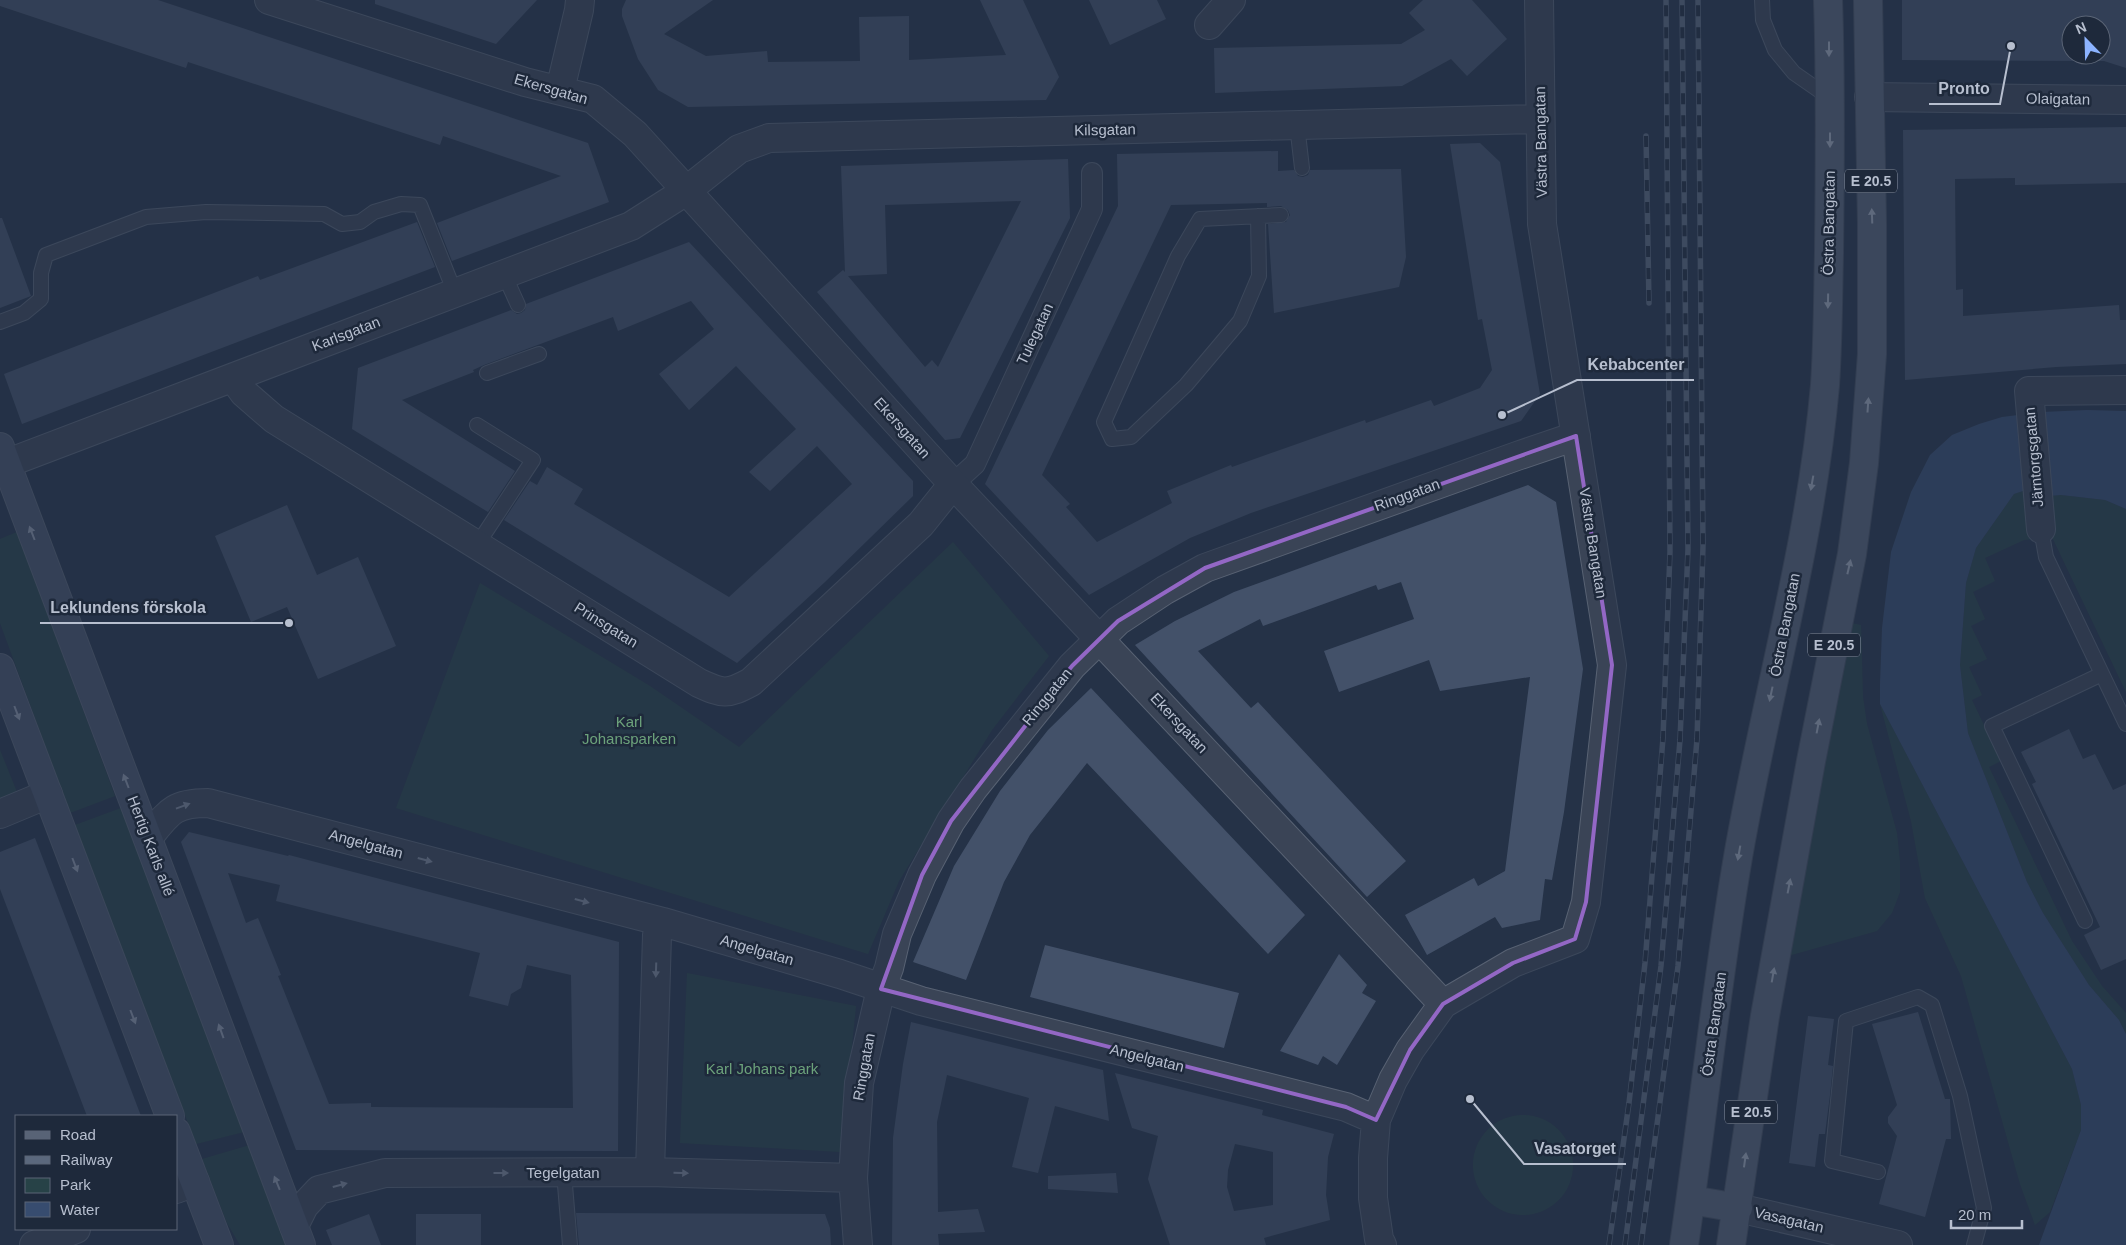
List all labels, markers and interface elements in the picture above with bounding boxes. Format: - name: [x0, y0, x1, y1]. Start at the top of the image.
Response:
- north arrow: [2061, 15, 2111, 65]
- text: N: [2073, 19, 2089, 37]
- one-way arrow: [1825, 41, 1833, 57]
- street label: Ekersgatan: [512, 70, 590, 107]
- callout: Pronto: [1929, 73, 2000, 104]
- text: Pronto: [1938, 80, 1990, 97]
- street label: Västra Bangatan: [1531, 86, 1550, 198]
- street label: Olaigatan: [2026, 89, 2090, 108]
- street label: Kilsgatan: [1074, 120, 1136, 139]
- one-way arrow: [1826, 132, 1834, 148]
- street label: Östra Bangatan: [1819, 170, 1838, 276]
- road number: E 20.5: [1845, 170, 1897, 192]
- one-way arrow: [1868, 207, 1876, 223]
- one-way arrow: [1823, 294, 1831, 310]
- street label: Tulegatan: [1013, 300, 1056, 367]
- street label: Karlsgatan: [309, 313, 382, 354]
- callout: Kebabcenter: [1577, 349, 1694, 380]
- text: Kebabcenter: [1588, 356, 1684, 373]
- street label: Ekersgatan: [871, 394, 934, 462]
- one-way arrow: [1864, 397, 1872, 413]
- street label: Järntorgsgatan: [2021, 406, 2046, 508]
- street label: Ringgatan: [1372, 475, 1442, 514]
- one-way arrow: [1808, 475, 1816, 491]
- street label: Västra Bangatan: [1576, 486, 1611, 599]
- one-way arrow: [28, 525, 35, 540]
- one-way arrow: [1845, 559, 1853, 574]
- street label: Östra Bangatan: [1766, 572, 1803, 678]
- callout: Leklundens förskola: [40, 592, 216, 623]
- street label: Prinsgatan: [571, 598, 641, 651]
- text: Leklundens förskola: [50, 599, 206, 616]
- road number: E 20.5: [1808, 634, 1860, 656]
- street label: Ringgatan: [1018, 665, 1075, 729]
- one-way arrow: [1767, 686, 1775, 702]
- street label: Ekersgatan: [1147, 689, 1211, 756]
- one-way arrow: [13, 706, 21, 721]
- park label: Karl Johansparken: [582, 713, 676, 747]
- one-way arrow: [1814, 719, 1822, 734]
- one-way arrow: [122, 773, 130, 788]
- street label: Hertig Karls allé: [125, 793, 178, 898]
- one-way arrow: [176, 802, 191, 810]
- street label: Angelgatan: [327, 825, 405, 862]
- one-way arrow: [1735, 846, 1743, 862]
- one-way arrow: [418, 856, 433, 864]
- one-way arrow: [71, 858, 79, 873]
- one-way arrow: [1785, 878, 1793, 894]
- one-way arrow: [575, 897, 590, 905]
- street label: Angelgatan: [718, 931, 796, 968]
- one-way arrow: [652, 962, 660, 978]
- one-way arrow: [1769, 967, 1777, 983]
- street label: Östra Bangatan: [1698, 971, 1729, 1077]
- one-way arrow: [129, 1010, 137, 1025]
- one-way arrow: [217, 1023, 225, 1038]
- street label: Ringgatan: [849, 1032, 878, 1102]
- street label: Angelgatan: [1108, 1040, 1186, 1075]
- park label: Karl Johans park: [706, 1060, 819, 1077]
- road number: E 20.5: [1725, 1100, 1777, 1124]
- legend: [15, 1115, 178, 1230]
- text: Road: [60, 1126, 96, 1143]
- callout: Vasatorget: [1524, 1133, 1626, 1164]
- text: Vasatorget: [1534, 1140, 1617, 1157]
- text: Railway: [60, 1151, 113, 1168]
- one-way arrow: [1741, 1152, 1749, 1168]
- street label: Tegelgatan: [526, 1164, 600, 1181]
- one-way arrow: [493, 1169, 509, 1177]
- one-way arrow: [673, 1169, 689, 1177]
- text: Park: [60, 1176, 91, 1193]
- one-way arrow: [273, 1176, 280, 1191]
- one-way arrow: [333, 1180, 348, 1188]
- scale bar: [1951, 1198, 2022, 1230]
- text: Water: [60, 1201, 99, 1218]
- street label: Vasagatan: [1753, 1203, 1825, 1236]
- text: 20 m: [1958, 1206, 1991, 1223]

